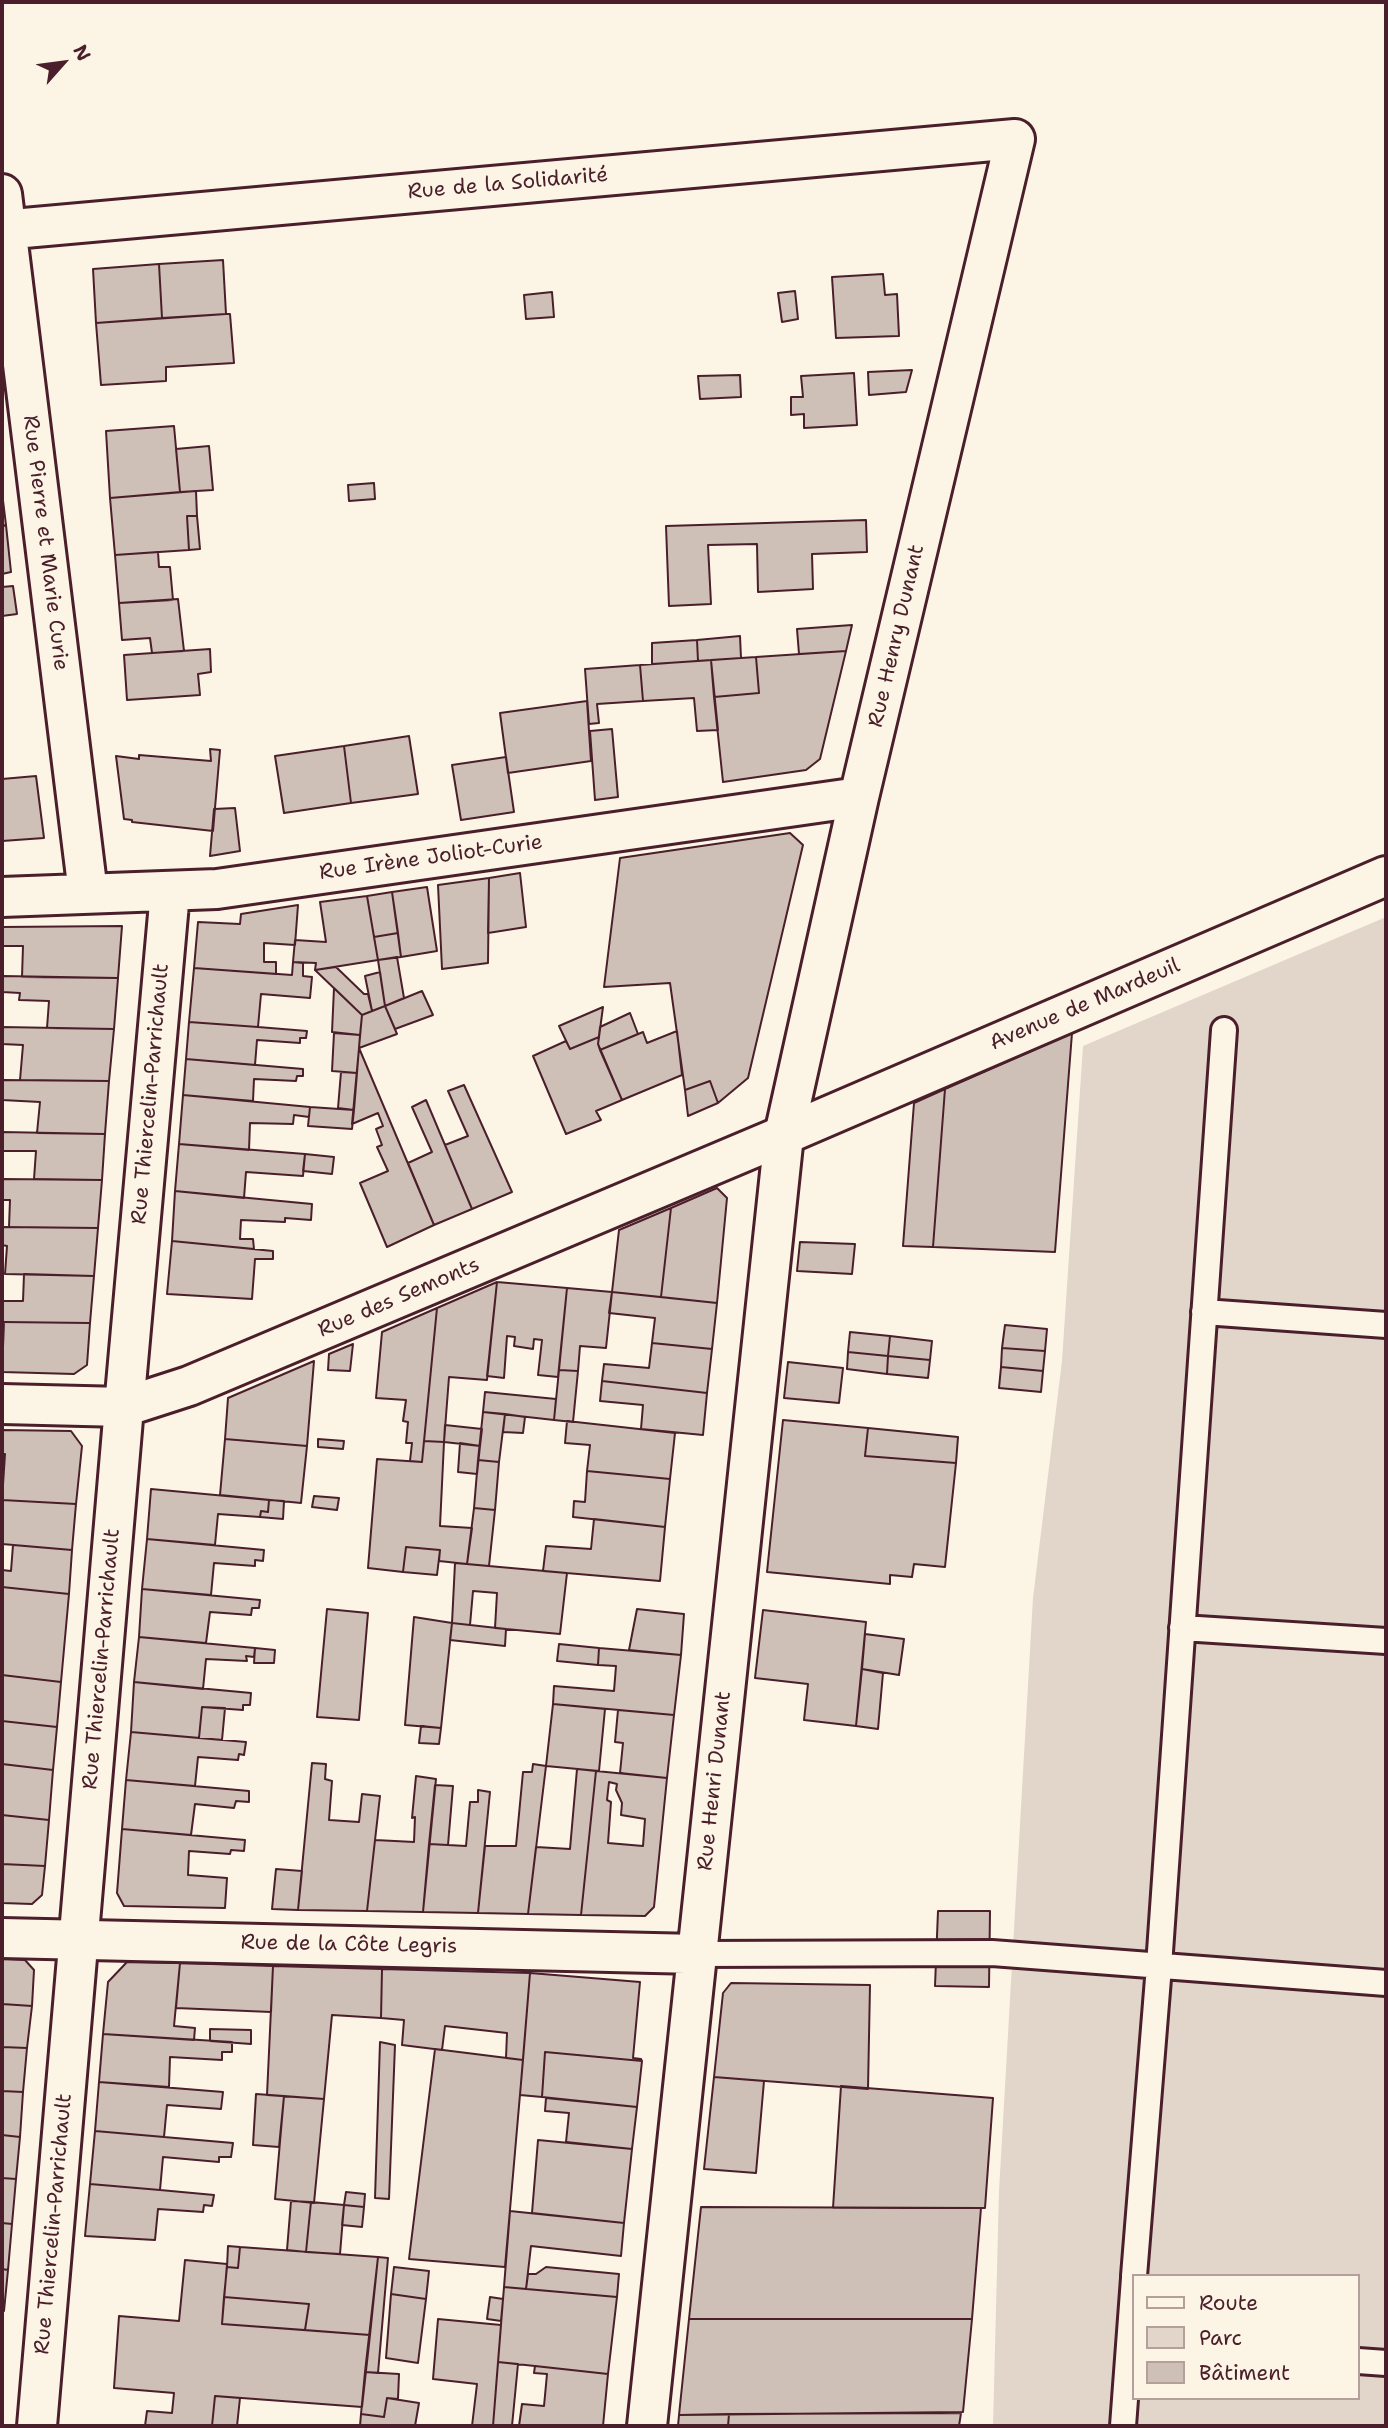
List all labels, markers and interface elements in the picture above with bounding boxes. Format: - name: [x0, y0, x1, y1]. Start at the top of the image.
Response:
- north arrow: [28, 28, 98, 98]
- text: N: [67, 40, 97, 65]
- street label: Rue de la Solidarité: [407, 163, 609, 205]
- street label: Rue Pierre et Marie Curie: [17, 414, 73, 672]
- street label: Rue Henry Dunant: [864, 542, 930, 730]
- street label: Rue Irène Joliot-Curie: [318, 830, 544, 886]
- street label: Avenue de Mardeuil: [986, 953, 1184, 1057]
- street label: Rue Thiercelin-Parrichault: [127, 962, 175, 1226]
- street label: Rue des Semonts: [314, 1253, 484, 1343]
- street label: Rue Thiercelin-Parrichault: [78, 1527, 126, 1791]
- street label: Rue Henri Dunant: [693, 1690, 737, 1872]
- street label: Rue de la Côte Legris: [240, 1931, 458, 1959]
- street label: Rue Thiercelin-Parrichault: [30, 2092, 78, 2356]
- legend: [1132, 2274, 1360, 2400]
- text: Route: [1199, 2289, 1258, 2317]
- text: Parc: [1199, 2324, 1242, 2352]
- text: Bâtiment: [1199, 2359, 1290, 2387]

